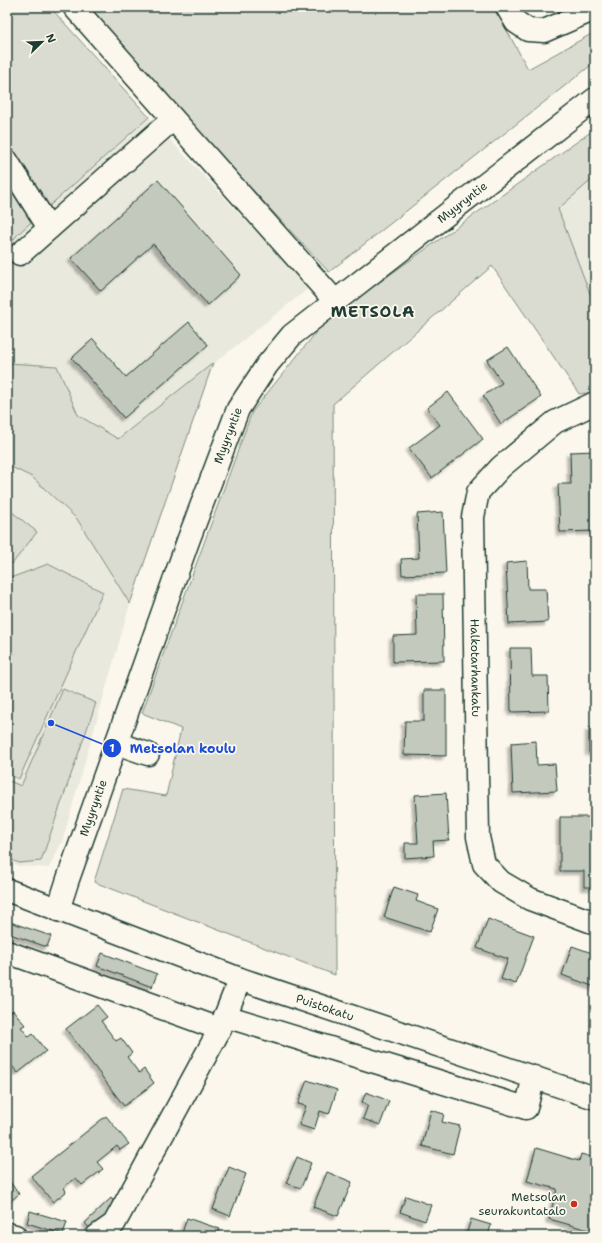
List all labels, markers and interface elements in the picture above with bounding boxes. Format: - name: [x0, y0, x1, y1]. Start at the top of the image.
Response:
- north arrow: [22, 22, 62, 62]
- text: N: [42, 31, 59, 45]
- street label: Myyryntie: [434, 178, 491, 227]
- district label: METSOLA: [331, 301, 415, 322]
- street label: Myyryntie: [210, 405, 246, 466]
- street label: Halkotarhankatu: [467, 619, 484, 717]
- callout: Metsolan koulu: [102, 736, 244, 761]
- text: 1: [109, 740, 115, 756]
- text: Metsolan koulu: [130, 740, 236, 757]
- street label: Myyryntie: [76, 777, 111, 839]
- street label: Puistokatu: [294, 990, 356, 1025]
- place label: Metsolan seurakuntatalo: [478, 1189, 566, 1219]
- marker: Metsolan seurakuntatalo: [569, 1199, 579, 1209]

